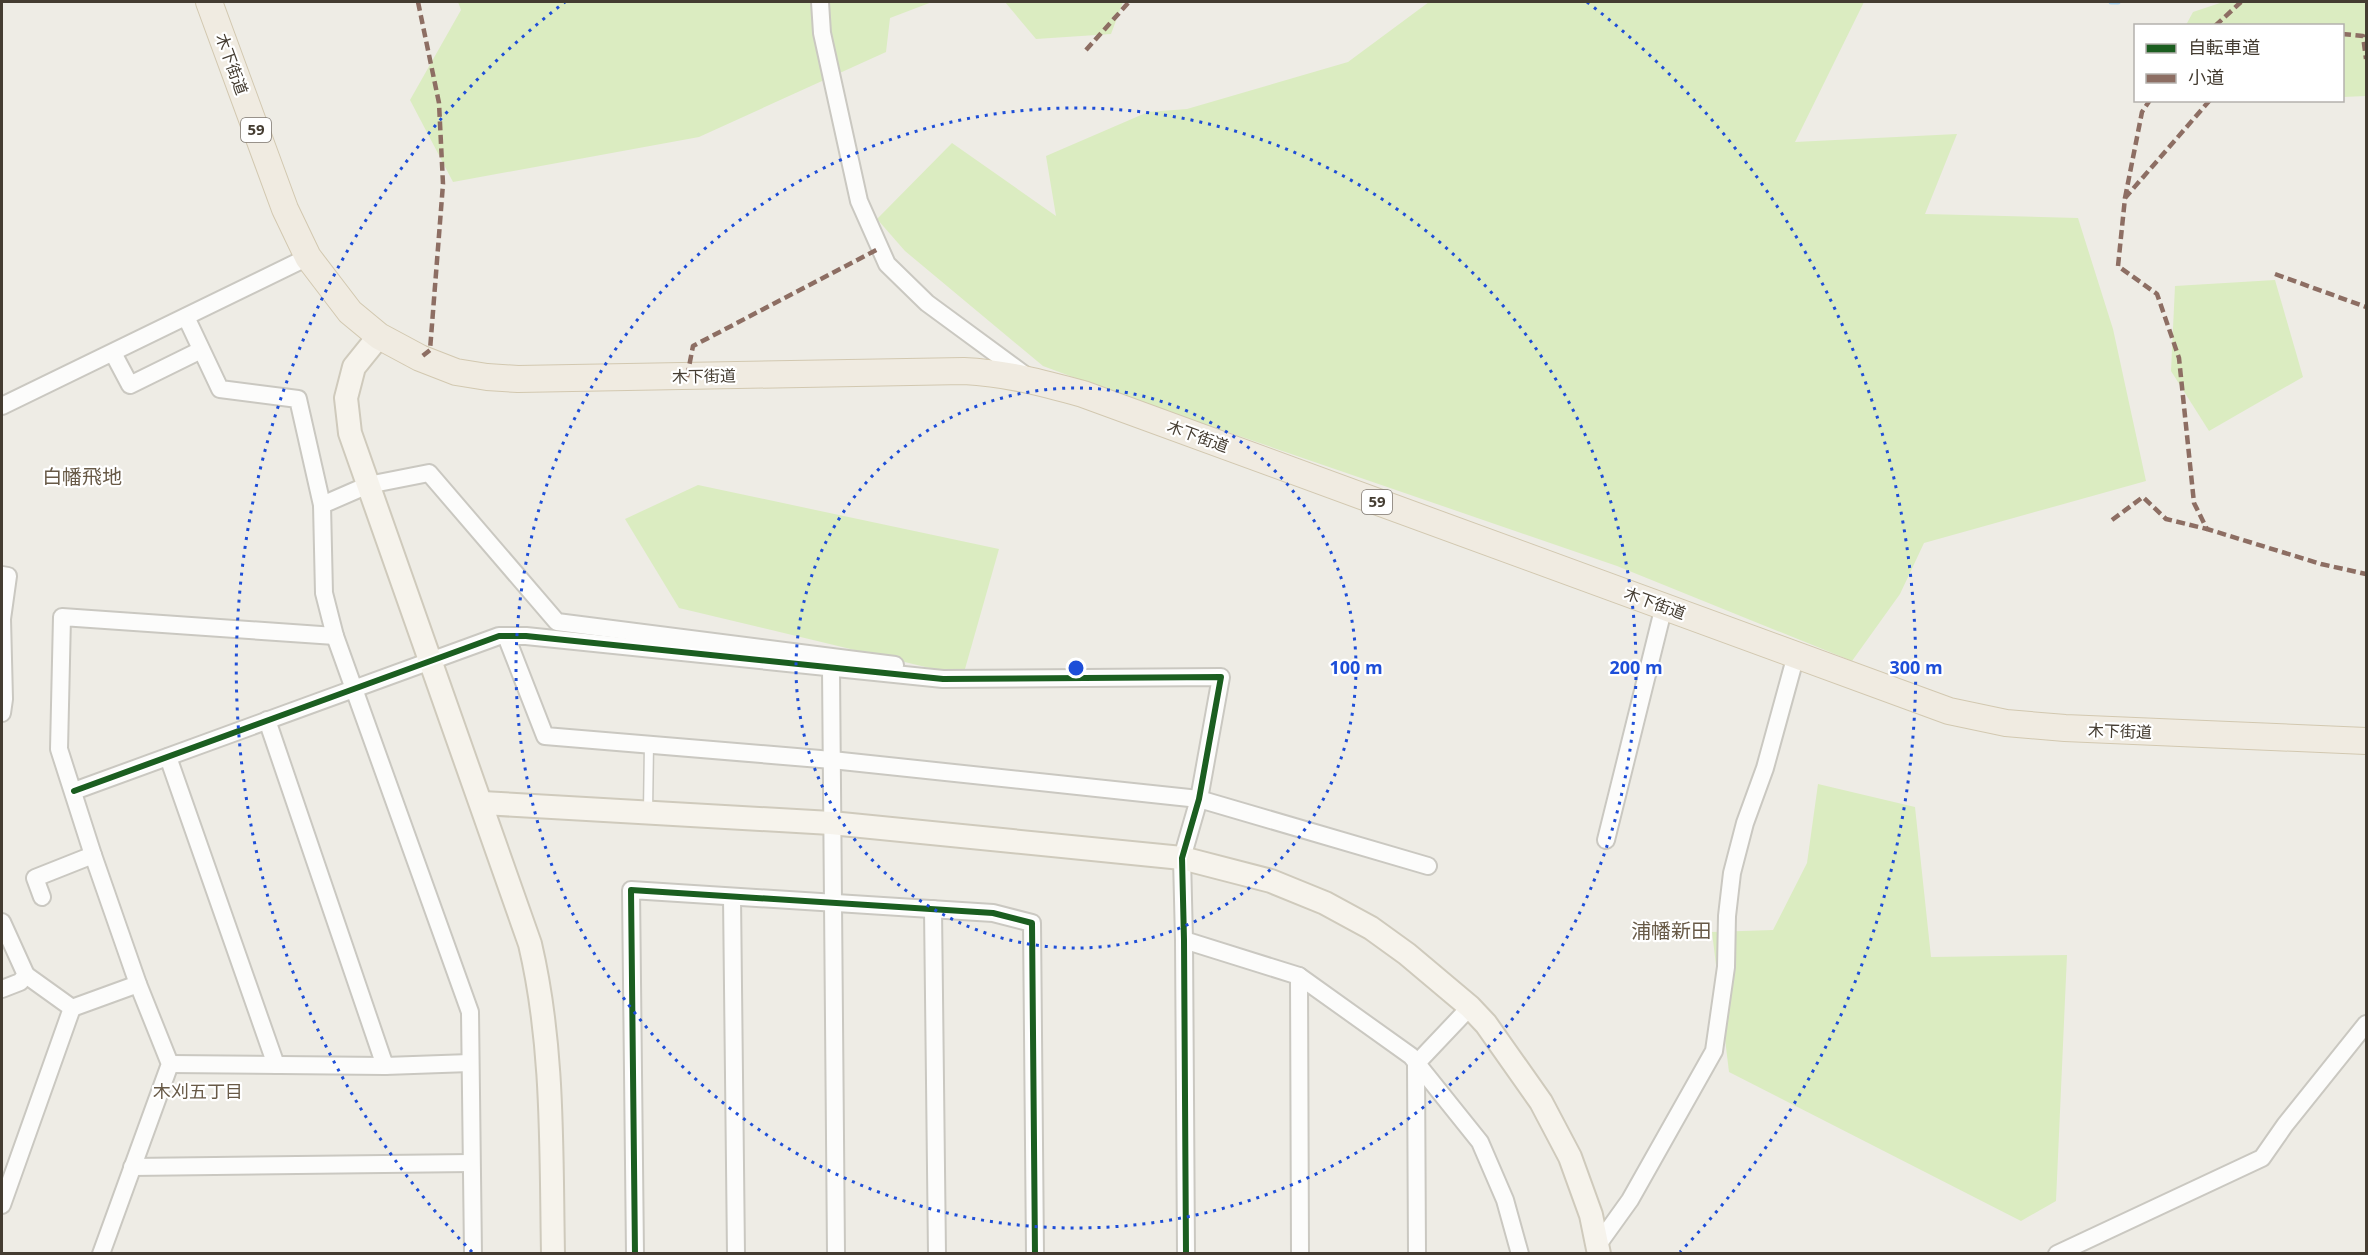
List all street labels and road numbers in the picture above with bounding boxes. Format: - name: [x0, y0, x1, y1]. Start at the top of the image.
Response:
- street label: 木下街道: [211, 30, 253, 98]
- road number: 59: [241, 118, 271, 142]
- street label: 木下街道: [672, 364, 736, 388]
- street label: 木下街道: [1164, 415, 1232, 457]
- road number: 59: [1362, 490, 1392, 514]
- street label: 木下街道: [1621, 582, 1689, 624]
- street label: 木下街道: [2088, 719, 2152, 743]

